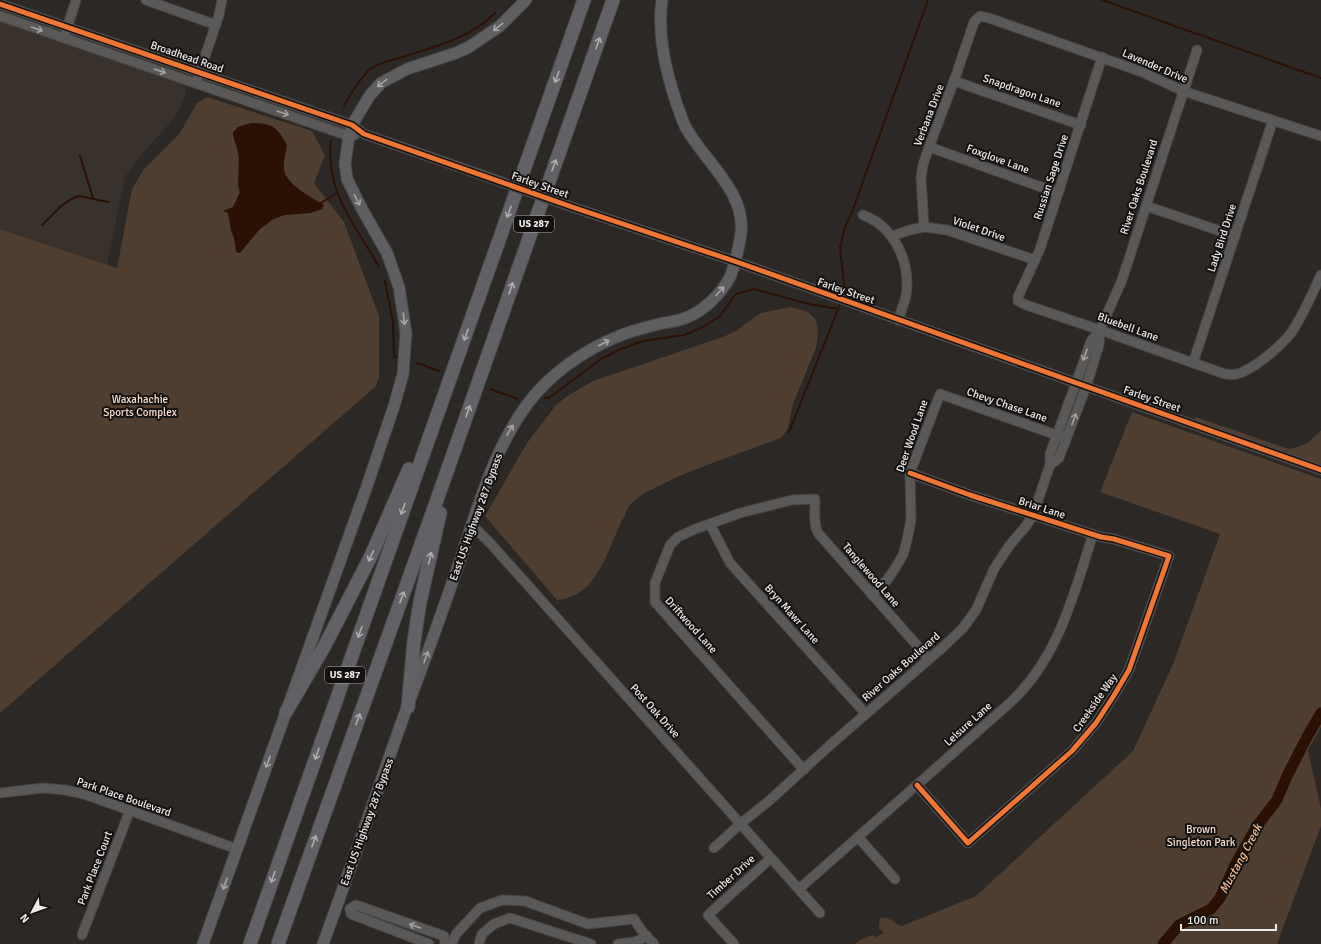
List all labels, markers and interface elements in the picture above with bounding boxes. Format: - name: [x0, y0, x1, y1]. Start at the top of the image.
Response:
- one-way arrow: [492, 22, 503, 31]
- one-way arrow: [30, 26, 43, 33]
- one-way arrow: [594, 37, 602, 49]
- street label: Broadhead Road: [149, 38, 225, 76]
- street label: Lavender Drive: [1120, 46, 1190, 86]
- one-way arrow: [153, 68, 165, 76]
- one-way arrow: [553, 70, 561, 82]
- street label: Snapdragon Lane: [981, 72, 1063, 110]
- one-way arrow: [377, 79, 388, 88]
- street label: Verbana Drive: [911, 82, 947, 148]
- one-way arrow: [276, 110, 288, 118]
- street label: Russian Sage Drive: [1031, 133, 1071, 221]
- street label: River Oaks Boulevard: [1118, 138, 1161, 236]
- street label: Foxglove Lane: [965, 142, 1031, 176]
- one-way arrow: [551, 160, 559, 172]
- street label: Farley Street: [510, 169, 570, 201]
- one-way arrow: [354, 194, 361, 206]
- street label: Lady Bird Drive: [1205, 202, 1239, 274]
- one-way arrow: [505, 206, 513, 218]
- street label: Violet Drive: [951, 214, 1007, 244]
- road number: US 287: [514, 216, 554, 232]
- street label: Farley Street: [816, 275, 876, 307]
- one-way arrow: [508, 282, 516, 294]
- one-way arrow: [715, 286, 724, 296]
- street label: Bluebell Lane: [1096, 310, 1160, 344]
- one-way arrow: [400, 312, 408, 325]
- one-way arrow: [461, 328, 469, 340]
- one-way arrow: [598, 339, 610, 347]
- one-way arrow: [1081, 349, 1089, 361]
- street label: Farley Street: [1122, 383, 1182, 415]
- street label: Chevy Chase Lane: [965, 385, 1049, 425]
- park label: Waxahachie Sports Complex: [103, 393, 177, 419]
- street label: Deer Wood Lane: [893, 398, 931, 474]
- one-way arrow: [465, 404, 472, 417]
- one-way arrow: [1071, 413, 1079, 425]
- one-way arrow: [507, 424, 514, 436]
- street label: East US Highway 287 Bypass: [447, 451, 505, 582]
- street label: Briar Lane: [1017, 494, 1067, 522]
- one-way arrow: [399, 503, 406, 516]
- street label: Tanglewood Lane: [840, 540, 902, 610]
- one-way arrow: [367, 550, 374, 562]
- one-way arrow: [426, 551, 434, 564]
- street label: Bryn Mawr Lane: [762, 581, 822, 647]
- one-way arrow: [399, 591, 407, 603]
- street label: Driftwood Lane: [662, 594, 720, 656]
- one-way arrow: [356, 625, 363, 638]
- street label: River Oaks Boulevard: [859, 630, 943, 704]
- one-way arrow: [423, 650, 430, 663]
- road number: US 287: [325, 667, 365, 683]
- street label: Creekside Way: [1070, 671, 1120, 735]
- street label: Post Oak Drive: [627, 681, 683, 741]
- street label: Leisure Lane: [942, 699, 994, 749]
- one-way arrow: [355, 712, 362, 725]
- one-way arrow: [312, 748, 320, 760]
- one-way arrow: [264, 756, 272, 768]
- street label: East US Highway 287 Bypass: [338, 756, 396, 887]
- street label: Park Place Boulevard: [75, 775, 173, 819]
- water label: Mustang Creek: [1216, 821, 1266, 896]
- park label: Brown Singleton Park: [1167, 823, 1236, 849]
- street label: Park Place Court: [75, 829, 115, 907]
- one-way arrow: [311, 835, 318, 848]
- street label: Timber Drive: [705, 852, 757, 902]
- one-way arrow: [269, 871, 277, 883]
- one-way arrow: [220, 878, 228, 890]
- north arrow: [12, 892, 52, 932]
- scale bar: [1181, 906, 1276, 932]
- text: N: [17, 911, 32, 925]
- text: 100 m: [1187, 913, 1219, 928]
- one-way arrow: [409, 921, 421, 929]

